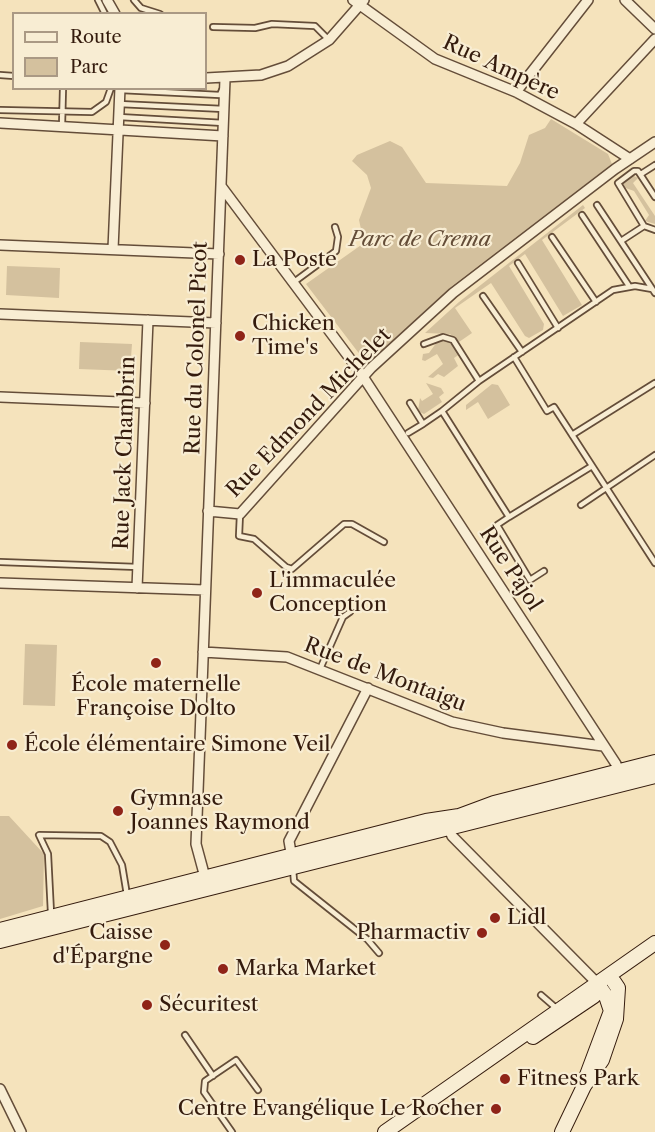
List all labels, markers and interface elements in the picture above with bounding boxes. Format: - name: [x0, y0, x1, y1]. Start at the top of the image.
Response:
- legend: [12, 12, 207, 90]
- text: Route: [70, 26, 122, 48]
- street label: Rue Ampère: [439, 30, 563, 106]
- text: Parc: [70, 56, 108, 78]
- park label: Parc de Crema: [349, 227, 491, 253]
- street label: Rue du Colonel Picot: [181, 241, 213, 455]
- place label: La Poste: [252, 247, 337, 273]
- marker: La Poste: [233, 253, 247, 267]
- place label: Chicken Time's: [252, 311, 335, 361]
- street label: Rue Edmond Michelet: [222, 323, 396, 503]
- marker: Chicken Time's: [233, 329, 247, 343]
- street label: Rue Jack Chambrin: [109, 356, 141, 550]
- street label: Rue Pajol: [473, 522, 547, 616]
- place label: L'immaculée Conception: [269, 568, 396, 618]
- marker: L'immaculée Conception: [250, 586, 264, 600]
- street label: Rue de Montaigu: [300, 633, 470, 717]
- marker: École maternelle Françoise Dolto: [149, 656, 163, 670]
- place label: École maternelle Françoise Dolto: [71, 672, 241, 722]
- place label: École élémentaire Simone Veil: [24, 732, 331, 758]
- marker: École élémentaire Simone Veil: [5, 738, 19, 752]
- place label: Gymnase Joannes Raymond: [130, 786, 310, 836]
- marker: Gymnase Joannes Raymond: [111, 804, 125, 818]
- place label: Lidl: [507, 905, 546, 931]
- marker: Lidl: [488, 911, 502, 925]
- place label: Caisse d'Épargne: [52, 920, 153, 970]
- place label: Pharmactiv: [356, 920, 470, 946]
- marker: Pharmactiv: [475, 926, 489, 940]
- marker: Caisse d'Épargne: [158, 938, 172, 952]
- place label: Marka Market: [235, 956, 376, 982]
- marker: Marka Market: [216, 962, 230, 976]
- place label: Sécuritest: [159, 992, 258, 1018]
- marker: Sécuritest: [140, 998, 154, 1012]
- place label: Fitness Park: [517, 1066, 639, 1092]
- marker: Fitness Park: [498, 1072, 512, 1086]
- place label: Centre Evangélique Le Rocher: [178, 1096, 484, 1122]
- marker: Centre Evangélique Le Rocher: [489, 1102, 503, 1116]

